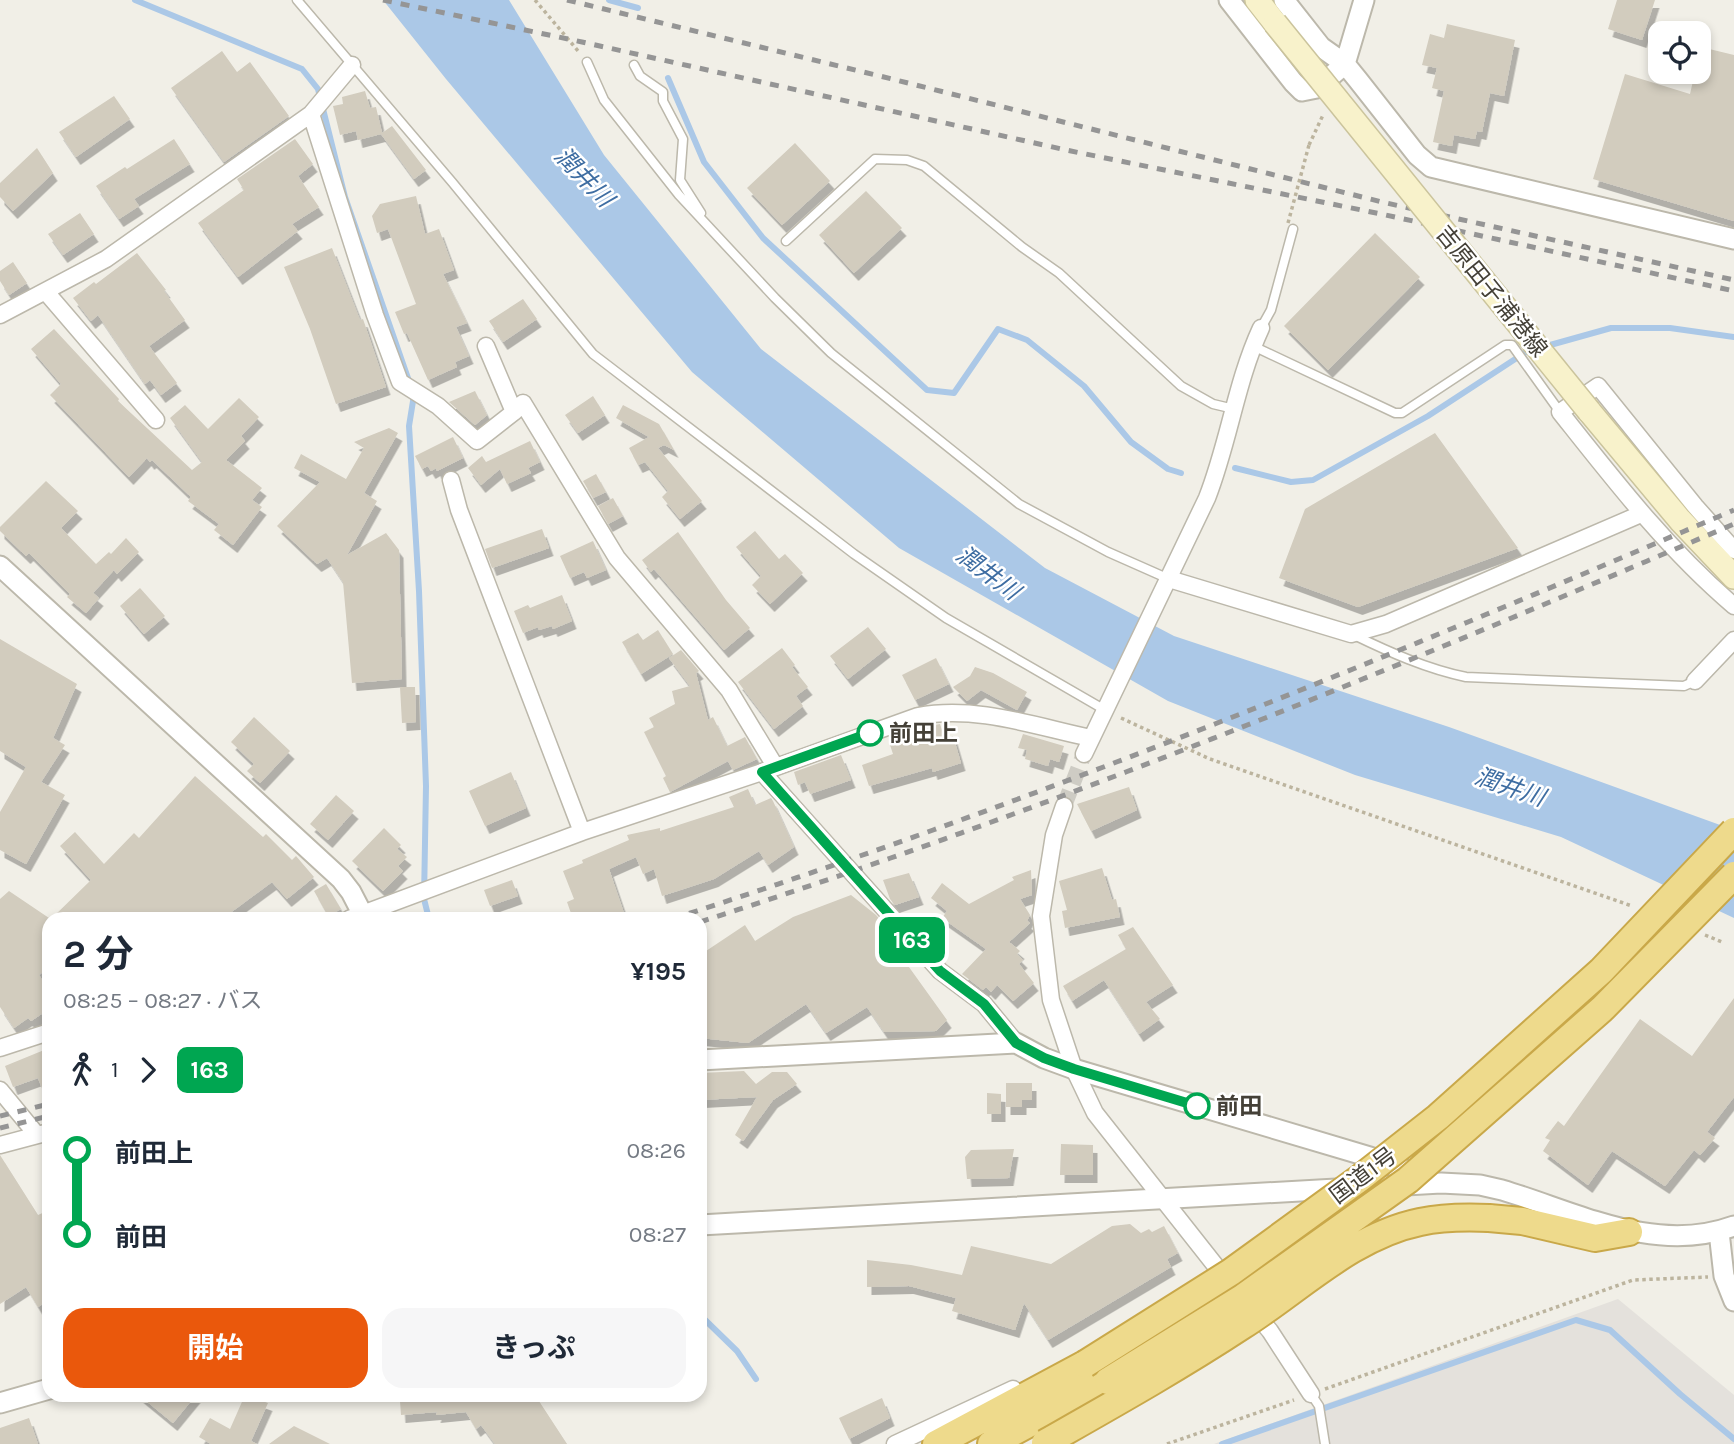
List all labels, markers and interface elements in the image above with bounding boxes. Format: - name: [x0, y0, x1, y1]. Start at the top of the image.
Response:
- map controls: [1648, 21, 1711, 84]
- button: locate: [1648, 21, 1711, 84]
- water label: 潤井川: [549, 141, 621, 215]
- street label: 吉原田子浦港線: [1430, 220, 1553, 362]
- water label: 潤井川: [951, 540, 1028, 608]
- marker: 前田上: [857, 720, 883, 746]
- place label: 前田上: [889, 720, 958, 747]
- water label: 潤井川: [1471, 762, 1551, 813]
- line badge: 163: [872, 917, 952, 963]
- text: 163: [893, 926, 931, 954]
- text: 2 分: [63, 932, 134, 977]
- text: ¥195: [630, 956, 686, 987]
- text: 08:25 – 08:27 · バス: [63, 987, 262, 1014]
- icon: walk: [63, 1051, 101, 1089]
- icon: forward: [129, 1051, 167, 1089]
- text: 1: [111, 1056, 119, 1083]
- text: 163: [191, 1056, 229, 1084]
- marker: 前田: [1184, 1093, 1210, 1119]
- place label: 前田: [1216, 1093, 1262, 1120]
- text: 08:26: [626, 1137, 686, 1164]
- text: 前田上: [115, 1138, 193, 1169]
- street label: 国道1号: [1325, 1142, 1402, 1209]
- text: 08:27: [629, 1221, 686, 1248]
- text: 前田: [115, 1222, 167, 1253]
- button: 開始: [63, 1308, 368, 1388]
- button: きっぷ: [382, 1308, 686, 1388]

